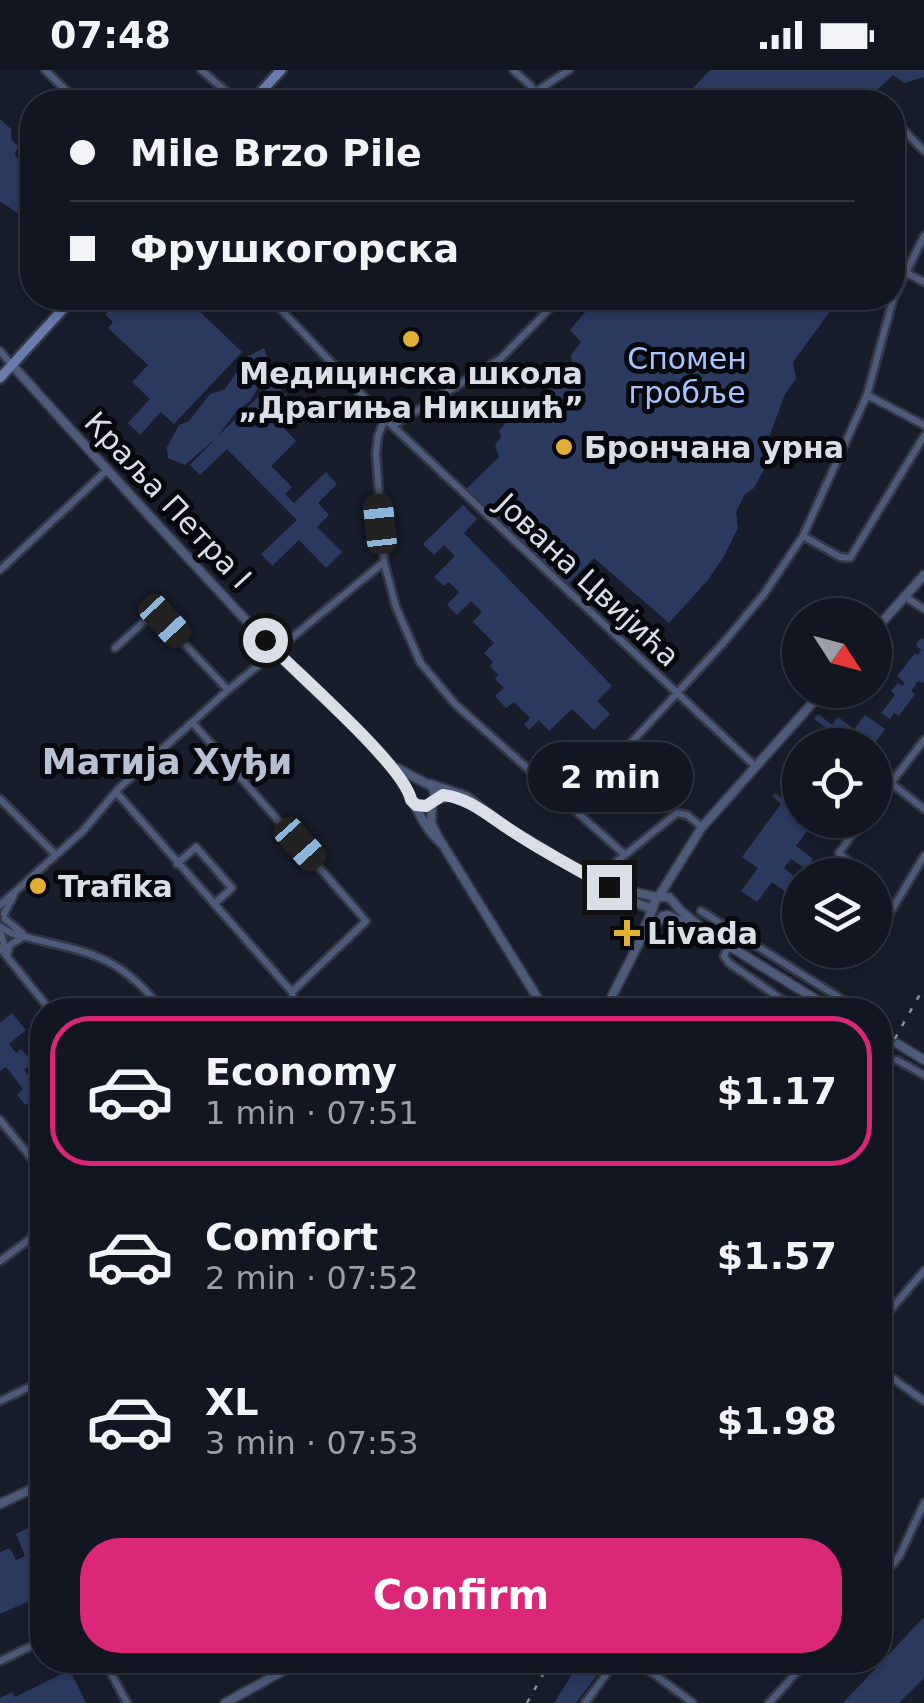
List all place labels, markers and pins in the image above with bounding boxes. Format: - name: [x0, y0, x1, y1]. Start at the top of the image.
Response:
- marker: Медицинска школа „Драгиња Никшић”: [400, 328, 422, 350]
- place label: Медицинска школа „Драгиња Никшић”: [238, 356, 584, 425]
- place label: Брончана урна: [584, 430, 844, 465]
- marker: Брончана урна: [553, 436, 575, 458]
- place label: Trafika: [58, 869, 173, 904]
- marker: Trafika: [27, 875, 49, 897]
- place label: Livada: [647, 916, 758, 951]
- marker: Livada: [616, 922, 638, 944]

